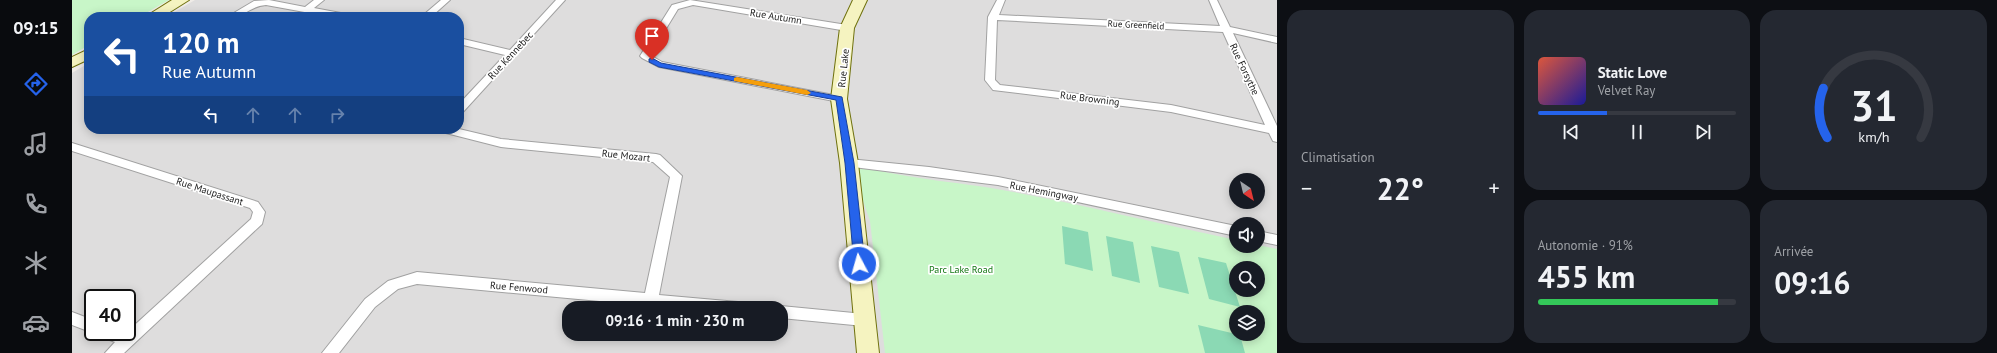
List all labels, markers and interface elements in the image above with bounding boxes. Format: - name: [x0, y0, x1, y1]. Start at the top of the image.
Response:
- street label: Rue Autumn: [749, 6, 803, 27]
- text: 09:15: [13, 16, 59, 39]
- street label: Rue Greenfield: [1108, 18, 1165, 31]
- pin: [635, 19, 669, 60]
- text: 120 m: [162, 24, 239, 61]
- icon: arrive: [641, 25, 663, 47]
- icon: left: [96, 28, 148, 80]
- street label: Rue Kennebec: [485, 28, 536, 82]
- street label: Rue Forsythe: [1227, 41, 1262, 97]
- street label: Rue Lake: [835, 48, 852, 88]
- text: Rue Autumn: [162, 60, 256, 83]
- text: Static Love: [1598, 63, 1667, 82]
- icon: directions: [22, 70, 50, 98]
- text: 31: [1850, 79, 1897, 132]
- text: Velvet Ray: [1598, 82, 1655, 99]
- street label: Rue Browning: [1059, 88, 1120, 109]
- icon: left: [200, 104, 222, 126]
- icon: ahead: [242, 104, 264, 126]
- icon: ahead: [284, 104, 306, 126]
- icon: right: [326, 104, 348, 126]
- icon: previous: [1560, 121, 1582, 143]
- icon: pause: [1626, 121, 1648, 143]
- icon: next: [1692, 121, 1714, 143]
- text: km/h: [1858, 126, 1889, 145]
- icon: music: [22, 130, 50, 158]
- street label: Rue Mozart: [601, 146, 651, 165]
- text: Climatisation: [1301, 149, 1375, 166]
- text: 22°: [1377, 169, 1424, 208]
- north arrow: [1229, 173, 1265, 209]
- map controls: [1229, 173, 1265, 341]
- street label: Rue Maupassant: [175, 174, 246, 209]
- text: −: [1301, 174, 1312, 202]
- text: +: [1489, 174, 1500, 202]
- street label: Rue Hemingway: [1009, 178, 1080, 205]
- icon: phone: [22, 190, 50, 218]
- button: sound: [1229, 217, 1265, 253]
- text: Autonomie · 91%: [1538, 237, 1633, 254]
- position arrow: [838, 243, 880, 285]
- text: Arrivée: [1774, 243, 1813, 260]
- icon: climate: [22, 249, 50, 277]
- text: 455 km: [1538, 257, 1635, 296]
- button: search: [1229, 261, 1265, 297]
- park label: Parc Lake Road: [929, 263, 993, 276]
- text: 09:16: [1774, 263, 1850, 302]
- street label: Rue Fenwood: [489, 278, 548, 297]
- speed limit sign: 40: [84, 289, 136, 341]
- button: layers: [1229, 305, 1265, 341]
- icon: car: [22, 309, 50, 337]
- text: 09:16 · 1 min · 230 m: [606, 311, 744, 330]

